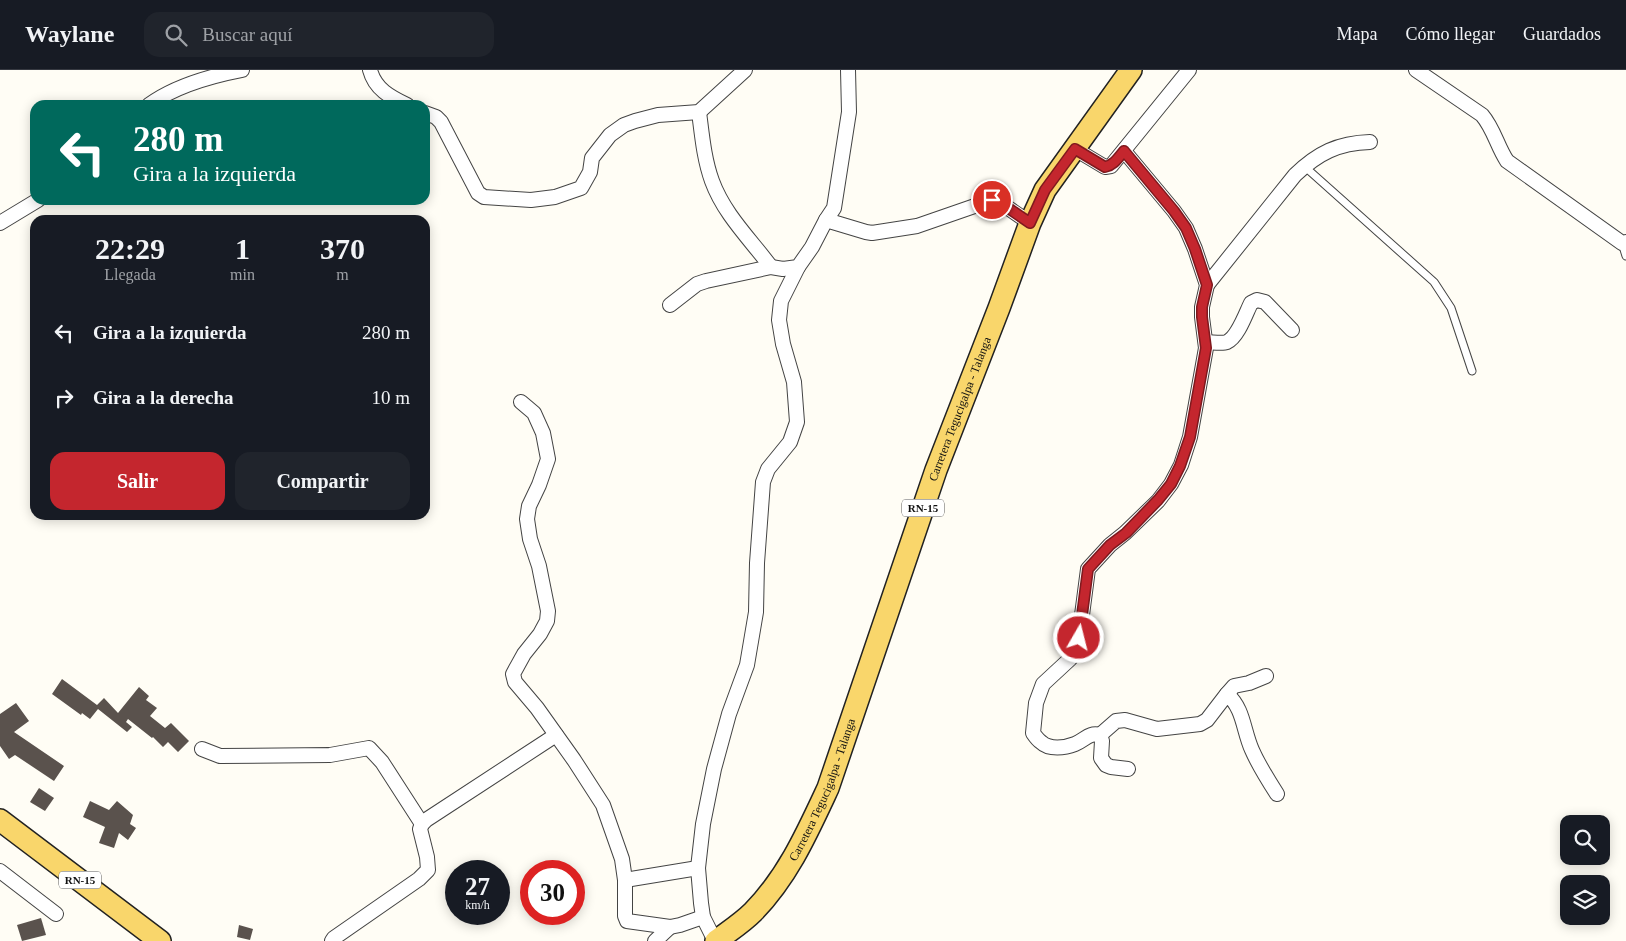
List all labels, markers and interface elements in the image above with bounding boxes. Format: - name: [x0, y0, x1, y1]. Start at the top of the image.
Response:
- search box: [144, 12, 494, 57]
- text: Waylane: [25, 21, 114, 47]
- icon: search: [162, 21, 190, 49]
- text: Buscar aquí: [202, 24, 293, 45]
- text: Mapa: [1337, 24, 1378, 44]
- text: Cómo llegar: [1406, 24, 1495, 44]
- text: Guardados: [1523, 24, 1601, 44]
- icon: left: [50, 120, 115, 185]
- text: 280 m: [133, 120, 223, 159]
- text: Gira a la izquierda: [133, 161, 296, 186]
- pin: [971, 179, 1013, 221]
- icon: arrive: [978, 186, 1006, 214]
- text: 22:29: [95, 232, 165, 265]
- text: 1: [235, 232, 250, 265]
- text: 370: [320, 232, 365, 265]
- text: Llegada: [104, 266, 156, 283]
- text: min: [230, 266, 255, 283]
- text: m: [336, 266, 349, 283]
- icon: left: [50, 319, 78, 347]
- text: Gira a la izquierda: [93, 322, 247, 343]
- text: 280 m: [362, 322, 410, 343]
- street label: Carretera Tegucigalpa - Talanga: [926, 334, 994, 483]
- icon: right: [50, 384, 78, 412]
- text: Gira a la derecha: [93, 387, 234, 408]
- text: 10 m: [371, 387, 410, 408]
- button: Salir: [50, 452, 225, 510]
- button: Compartir: [235, 452, 410, 510]
- road number: RN-15: [902, 499, 944, 516]
- position arrow: [1052, 611, 1104, 663]
- street label: Carretera Tegucigalpa - Talanga: [786, 716, 858, 863]
- map controls: [1560, 815, 1610, 925]
- button: search: [1560, 815, 1610, 865]
- speed limit sign: 30: [520, 860, 585, 925]
- road number: RN-15: [59, 872, 101, 888]
- text: 27: [465, 873, 490, 900]
- button: layers: [1560, 875, 1610, 925]
- text: km/h: [465, 898, 490, 912]

